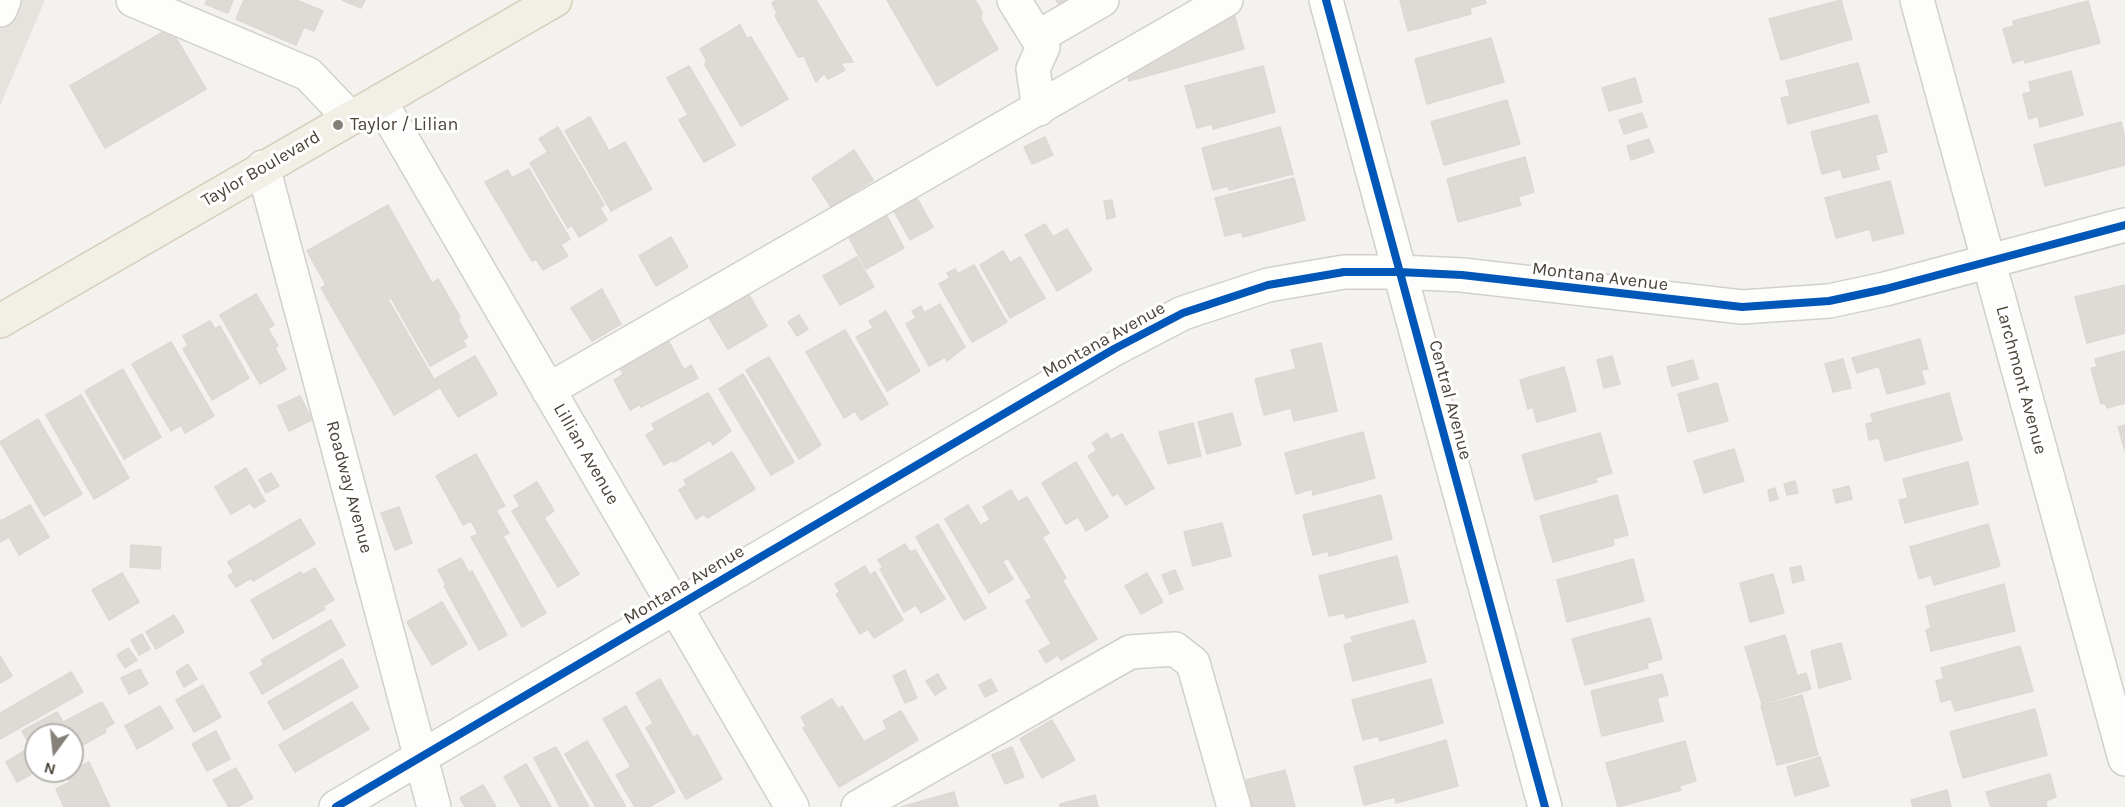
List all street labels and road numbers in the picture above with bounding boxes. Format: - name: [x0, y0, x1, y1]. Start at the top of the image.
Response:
- street label: Taylor Boulevard: [198, 126, 324, 212]
- street label: Montana Avenue: [1531, 258, 1669, 296]
- street label: Montana Avenue: [1039, 297, 1169, 383]
- street label: Larchmont Avenue: [1991, 303, 2051, 457]
- street label: Central Avenue: [1424, 338, 1476, 462]
- street label: Lillian Avenue: [548, 399, 624, 509]
- street label: Roadway Avenue: [321, 418, 377, 556]
- street label: Montana Avenue: [620, 540, 748, 630]

